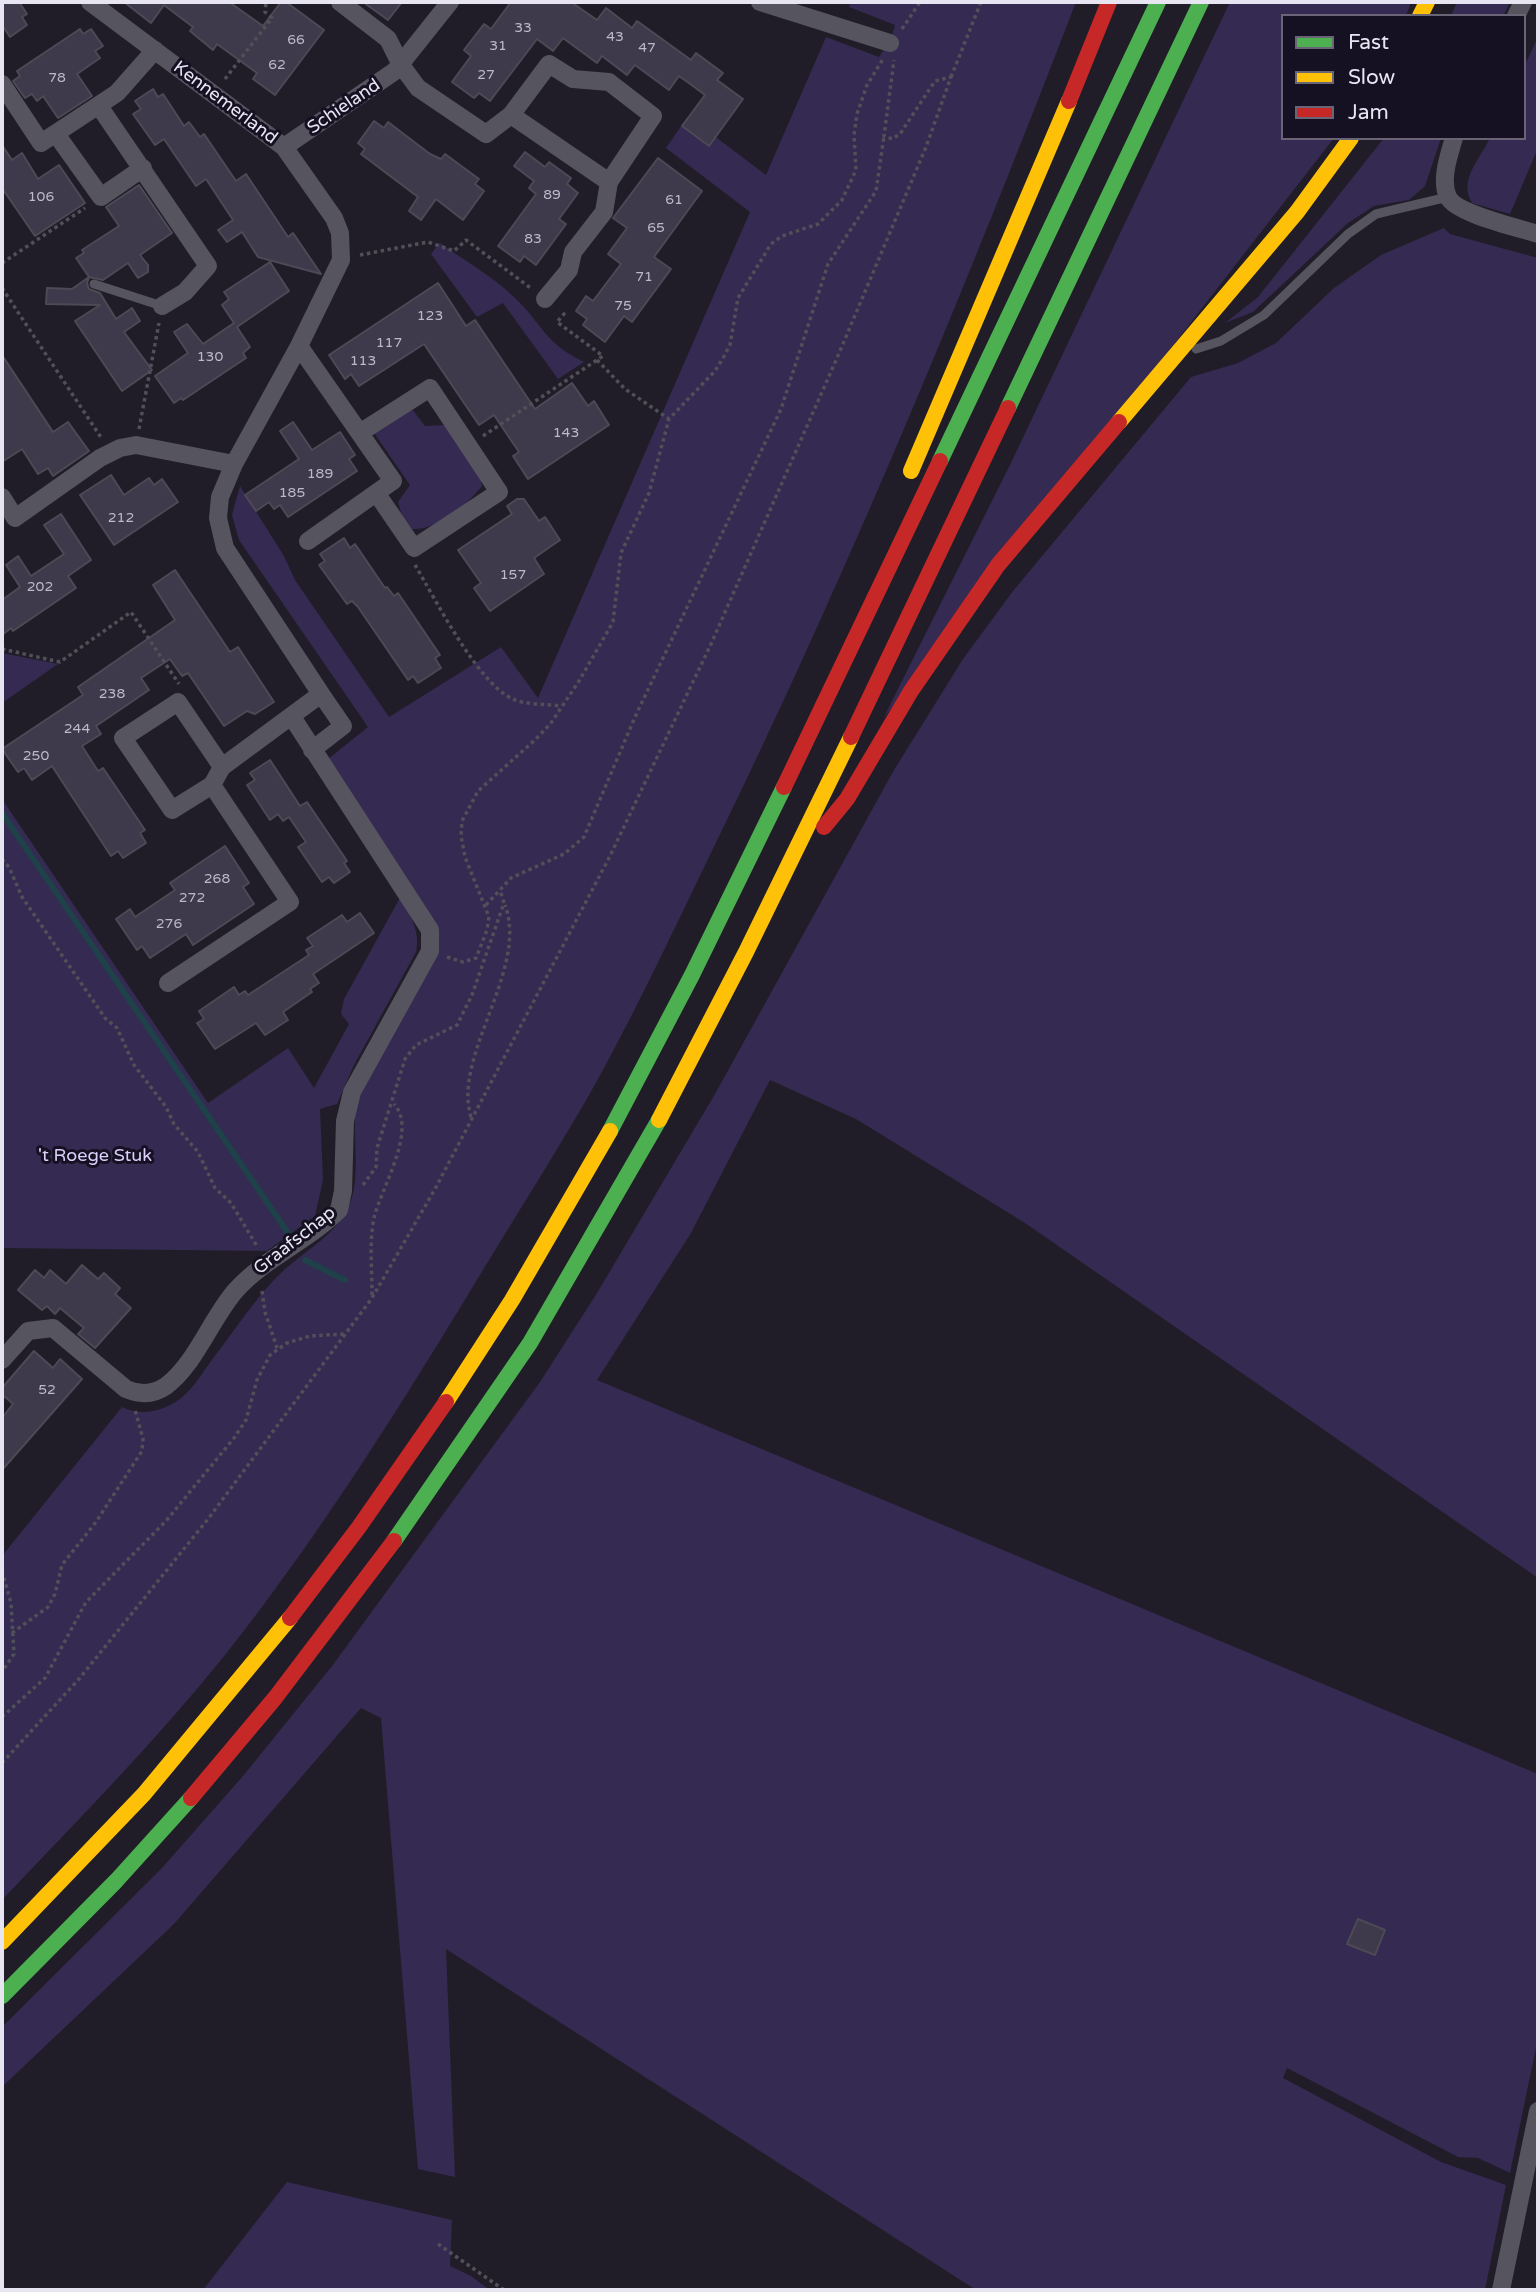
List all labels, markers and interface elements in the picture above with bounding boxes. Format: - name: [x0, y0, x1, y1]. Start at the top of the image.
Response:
- legend: [1281, 14, 1526, 140]
- house number: 33: [514, 20, 532, 36]
- house number: 43: [606, 29, 624, 45]
- text: Fast: [1348, 30, 1389, 55]
- house number: 66: [287, 32, 305, 48]
- house number: 31: [489, 38, 507, 54]
- house number: 47: [638, 40, 656, 56]
- street label: Kennemerland: [169, 57, 281, 149]
- house number: 62: [268, 57, 286, 73]
- text: Slow: [1348, 65, 1395, 90]
- house number: 27: [477, 67, 495, 83]
- house number: 78: [48, 70, 66, 86]
- street label: Schieland: [303, 75, 385, 139]
- text: Jam: [1348, 100, 1389, 125]
- house number: 89: [543, 187, 561, 203]
- house number: 106: [28, 189, 54, 205]
- house number: 61: [665, 192, 683, 208]
- house number: 65: [647, 220, 665, 236]
- house number: 83: [524, 231, 542, 247]
- house number: 71: [635, 269, 653, 285]
- house number: 75: [614, 298, 632, 314]
- house number: 123: [417, 308, 443, 324]
- house number: 117: [376, 335, 402, 351]
- house number: 130: [197, 349, 223, 365]
- house number: 113: [350, 353, 376, 369]
- house number: 143: [553, 425, 579, 441]
- house number: 189: [307, 466, 333, 482]
- house number: 185: [279, 485, 305, 501]
- house number: 212: [108, 510, 134, 526]
- house number: 157: [500, 567, 526, 583]
- house number: 202: [27, 579, 53, 595]
- house number: 238: [99, 686, 125, 702]
- house number: 244: [64, 721, 90, 737]
- house number: 250: [23, 748, 49, 764]
- house number: 268: [204, 871, 230, 887]
- house number: 272: [179, 890, 205, 906]
- house number: 276: [156, 916, 182, 932]
- park label: 't Roege Stuk: [38, 1145, 152, 1167]
- street label: Graafschap: [250, 1202, 340, 1280]
- house number: 52: [38, 1382, 56, 1398]

